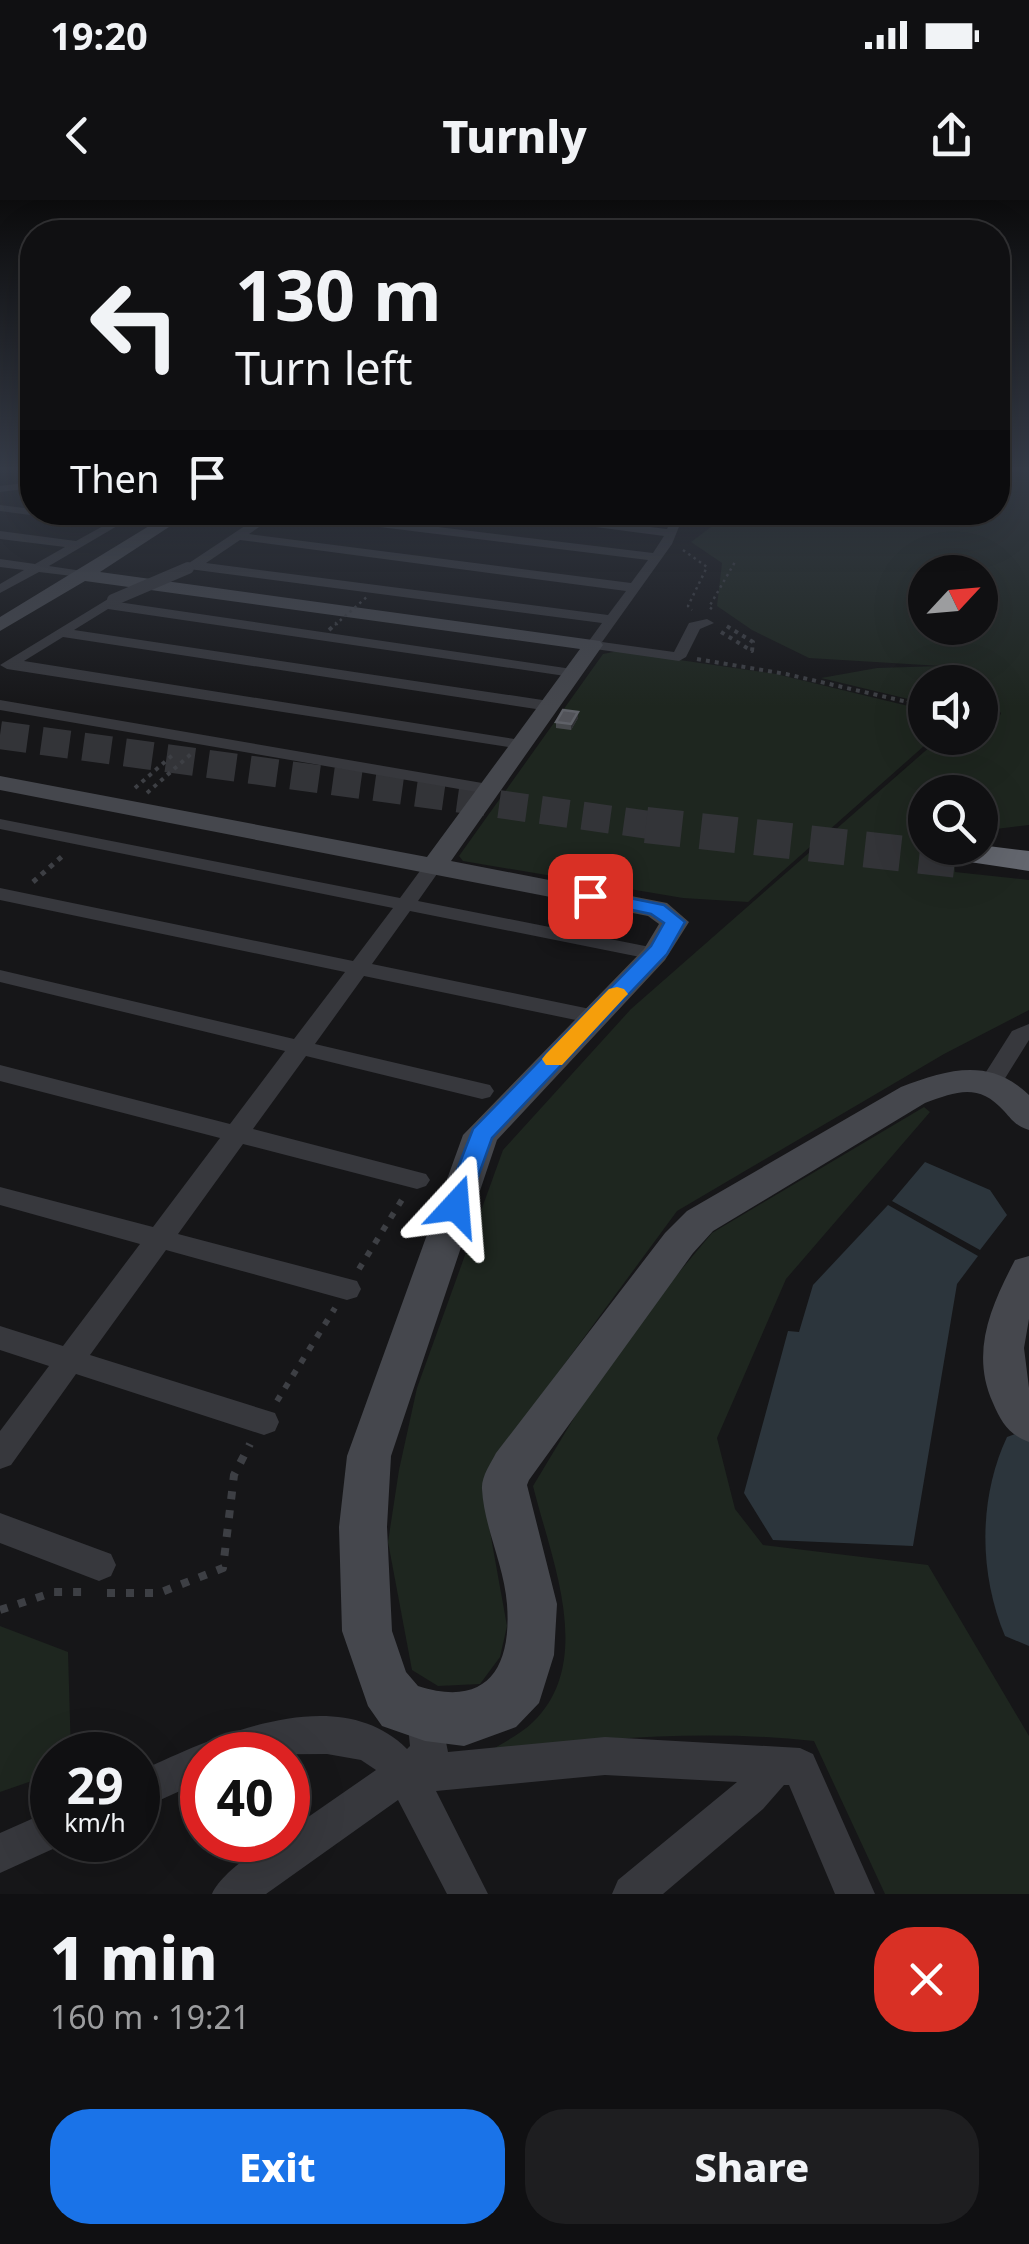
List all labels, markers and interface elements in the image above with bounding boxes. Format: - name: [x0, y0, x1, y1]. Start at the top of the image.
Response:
- text: 19:20: [50, 9, 148, 61]
- text: Turnly: [442, 105, 587, 166]
- icon: back: [50, 108, 105, 163]
- icon: share: [924, 108, 979, 163]
- text: 130 m: [235, 246, 442, 342]
- icon: left: [70, 260, 200, 390]
- text: Turn left: [235, 337, 412, 398]
- icon: arrive: [180, 450, 235, 505]
- text: Then: [70, 452, 160, 504]
- north arrow: [908, 555, 998, 645]
- map controls: [908, 555, 998, 865]
- button: sound: [908, 665, 998, 755]
- button: search: [908, 775, 998, 865]
- pin: [548, 854, 633, 939]
- icon: arrive: [563, 869, 618, 924]
- position arrow: [404, 1154, 508, 1258]
- speed limit sign: 40: [180, 1732, 310, 1862]
- text: 29: [66, 1751, 124, 1819]
- text: km/h: [64, 1805, 126, 1839]
- text: 1 min: [50, 1916, 218, 1998]
- button: close: [874, 1927, 979, 2032]
- text: 160 m · 19:21: [50, 1995, 250, 2038]
- button: Exit: [50, 2109, 505, 2224]
- button: Share: [525, 2109, 979, 2224]

